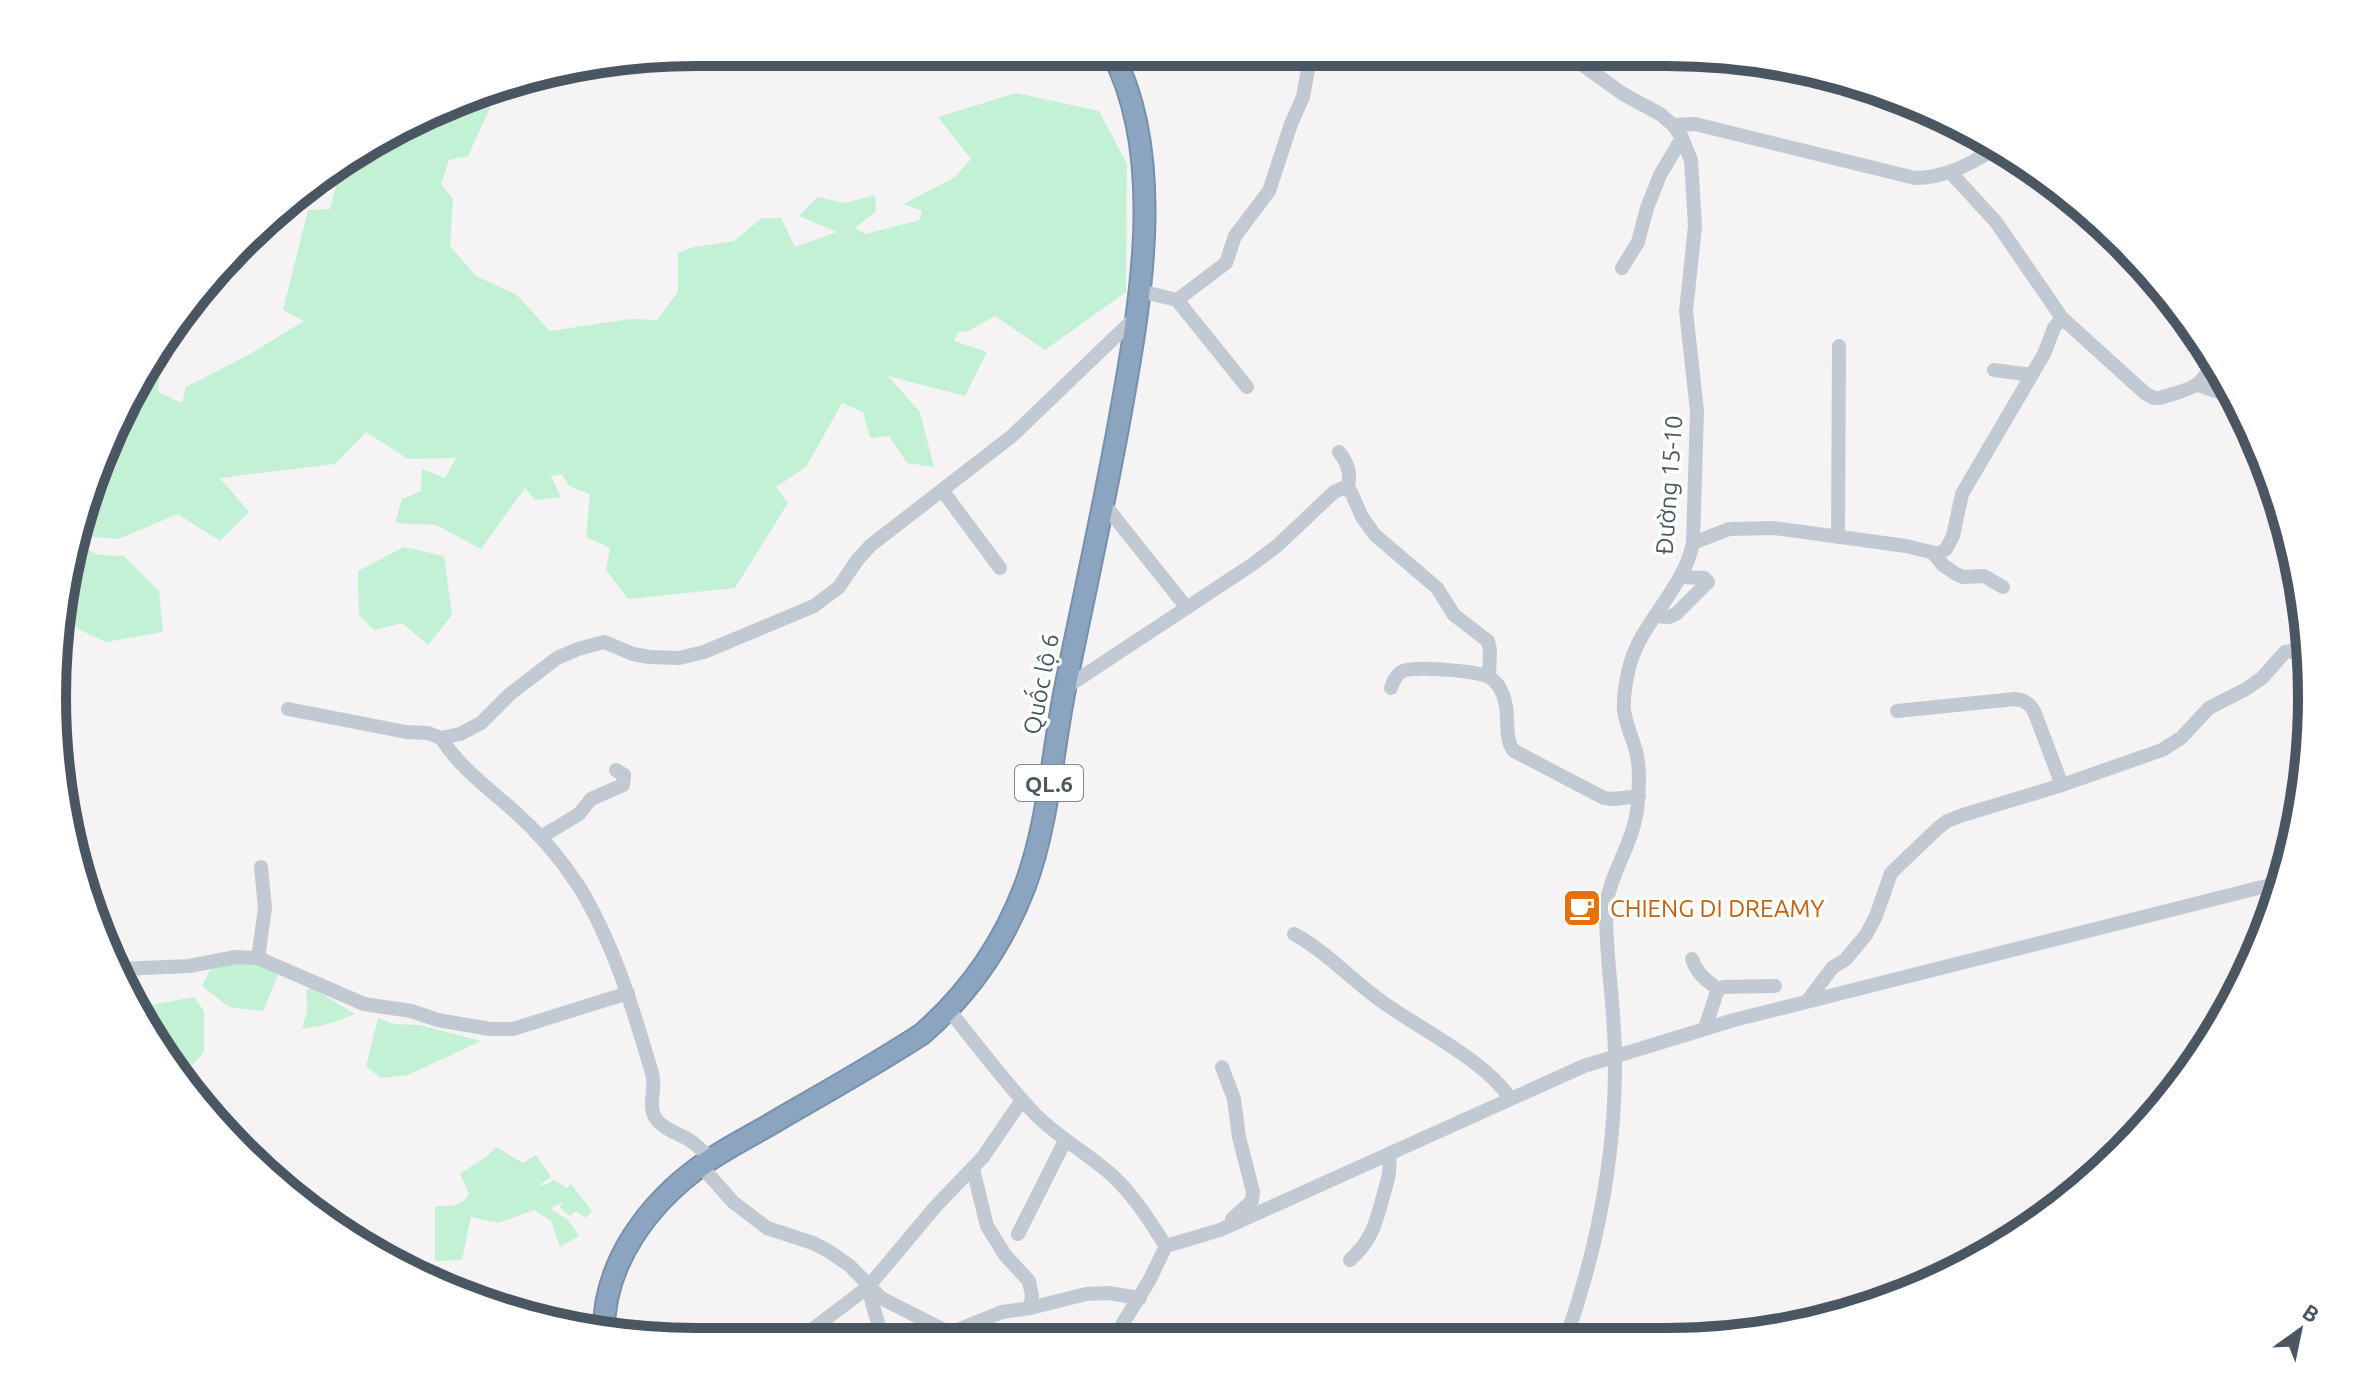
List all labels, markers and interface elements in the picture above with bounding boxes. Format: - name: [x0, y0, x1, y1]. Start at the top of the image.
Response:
- street label: Đường 15-10: [1651, 414, 1687, 556]
- street label: Quốc lộ 6: [1014, 630, 1064, 737]
- road number: QL.6: [1015, 765, 1083, 801]
- cafe icon: CHIENG DI DREAMY: [1561, 887, 1603, 929]
- place label: CHIENG DI DREAMY: [1610, 895, 1824, 922]
- north arrow: [2260, 1290, 2340, 1370]
- text: B: [2298, 1298, 2324, 1327]

